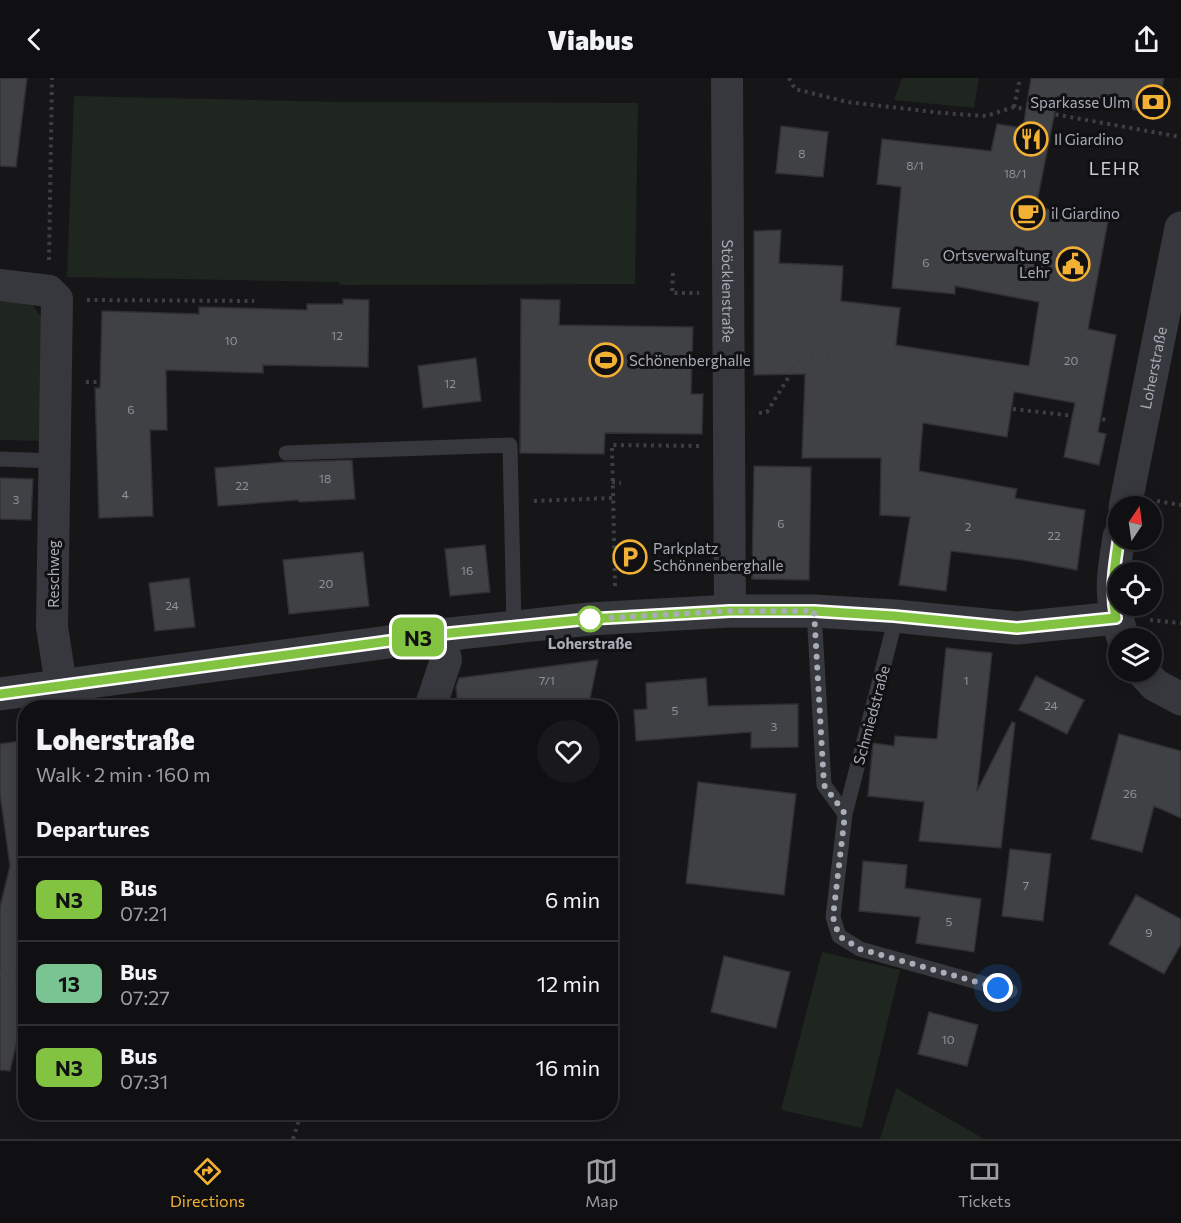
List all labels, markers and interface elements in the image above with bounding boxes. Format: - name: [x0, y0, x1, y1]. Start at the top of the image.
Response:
- icon: back: [18, 23, 51, 56]
- text: Viabus: [548, 23, 633, 56]
- icon: share: [1130, 23, 1163, 56]
- bank icon: Sparkasse Ulm: [1135, 84, 1171, 120]
- place label: Sparkasse Ulm: [1030, 93, 1130, 111]
- restaurant icon: Il Giardino: [1013, 121, 1049, 157]
- place label: Il Giardino: [1054, 130, 1123, 148]
- house number: 8: [798, 146, 806, 160]
- district label: LEHR: [1089, 157, 1141, 179]
- house number: 8/1: [906, 158, 924, 172]
- house number: 18/1: [1004, 166, 1026, 180]
- cafe icon: il Giardino: [1010, 195, 1046, 231]
- place label: il Giardino: [1051, 204, 1120, 222]
- street label: Stöcklenstraße: [719, 239, 737, 343]
- place label: Ortsverwaltung Lehr: [943, 246, 1050, 281]
- public building icon: Ortsverwaltung Lehr: [1055, 246, 1091, 282]
- house number: 6: [922, 255, 930, 269]
- street label: Loherstraße: [1136, 325, 1170, 410]
- house number: 12: [331, 328, 343, 342]
- house number: 10: [225, 333, 238, 347]
- sports icon: Schönenberghalle: [588, 342, 624, 378]
- place label: Schönenberghalle: [629, 351, 751, 369]
- house number: 20: [1064, 353, 1078, 367]
- house number: 12: [444, 376, 456, 390]
- house number: 6: [127, 402, 135, 416]
- house number: 18: [319, 471, 331, 485]
- house number: 22: [235, 478, 249, 492]
- house number: 4: [121, 487, 129, 501]
- house number: 3: [13, 492, 20, 506]
- north arrow: [1108, 496, 1162, 550]
- map controls: [1108, 496, 1162, 682]
- house number: 6: [777, 516, 785, 530]
- house number: 2: [965, 519, 972, 533]
- house number: 22: [1047, 528, 1061, 542]
- parking icon: Parkplatz Schönnenberghalle: [612, 539, 648, 575]
- place label: Parkplatz Schönnenberghalle: [653, 539, 783, 574]
- street label: Reschweg: [44, 540, 62, 608]
- button: locate: [1108, 562, 1162, 616]
- house number: 16: [461, 563, 473, 577]
- house number: 20: [319, 576, 333, 590]
- house number: 24: [165, 598, 179, 612]
- marker: Loherstraße: [577, 606, 603, 632]
- line badge: N3: [391, 618, 445, 656]
- text: N3: [404, 625, 432, 650]
- button: layers: [1108, 628, 1162, 682]
- place label: Loherstraße: [548, 634, 632, 652]
- street label: Schmiedstraße: [849, 663, 893, 767]
- house number: 7/1: [539, 673, 555, 687]
- house number: 1: [963, 673, 969, 687]
- house number: 24: [1044, 698, 1058, 712]
- house number: 5: [672, 703, 679, 717]
- house number: 3: [771, 719, 778, 733]
- button: heart: [537, 720, 600, 783]
- text: Loherstraße: [36, 722, 195, 756]
- text: Walk · 2 min · 160 m: [36, 762, 210, 786]
- house number: 26: [1123, 786, 1137, 800]
- text: Departures: [36, 815, 150, 842]
- text: Bus: [120, 874, 157, 901]
- house number: 7: [1023, 878, 1029, 892]
- text: 6 min: [545, 886, 600, 913]
- text: N3: [55, 887, 83, 912]
- text: 07:21: [120, 901, 168, 925]
- house number: 5: [946, 914, 953, 928]
- house number: 9: [1145, 925, 1153, 939]
- text: Bus: [120, 958, 157, 985]
- text: 12 min: [537, 970, 600, 997]
- text: 13: [58, 971, 80, 996]
- your location: [983, 973, 1013, 1003]
- text: 07:27: [120, 985, 170, 1009]
- house number: 10: [942, 1032, 955, 1046]
- text: Bus: [120, 1042, 157, 1069]
- text: 16 min: [536, 1054, 600, 1081]
- text: N3: [55, 1055, 83, 1080]
- text: 07:31: [120, 1069, 168, 1093]
- tab: Directions: [170, 1155, 245, 1210]
- tab: Map: [585, 1155, 618, 1210]
- tab: Tickets: [958, 1155, 1011, 1210]

